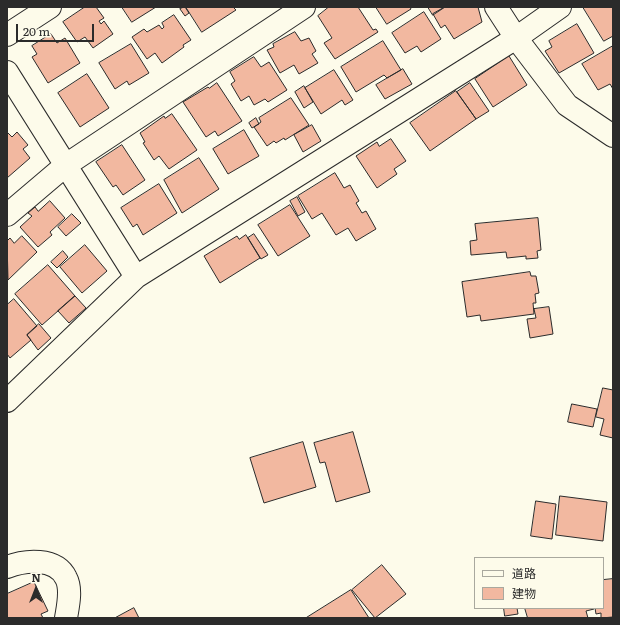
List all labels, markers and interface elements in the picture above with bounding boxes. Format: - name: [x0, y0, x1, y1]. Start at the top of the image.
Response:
- scale bar: [18, 16, 96, 42]
- text: 20 m: [23, 22, 50, 40]
- legend: [474, 557, 604, 609]
- text: 道路: [512, 564, 536, 582]
- north arrow: [16, 569, 56, 609]
- text: N: [31, 569, 41, 585]
- text: 建物: [512, 584, 536, 602]

